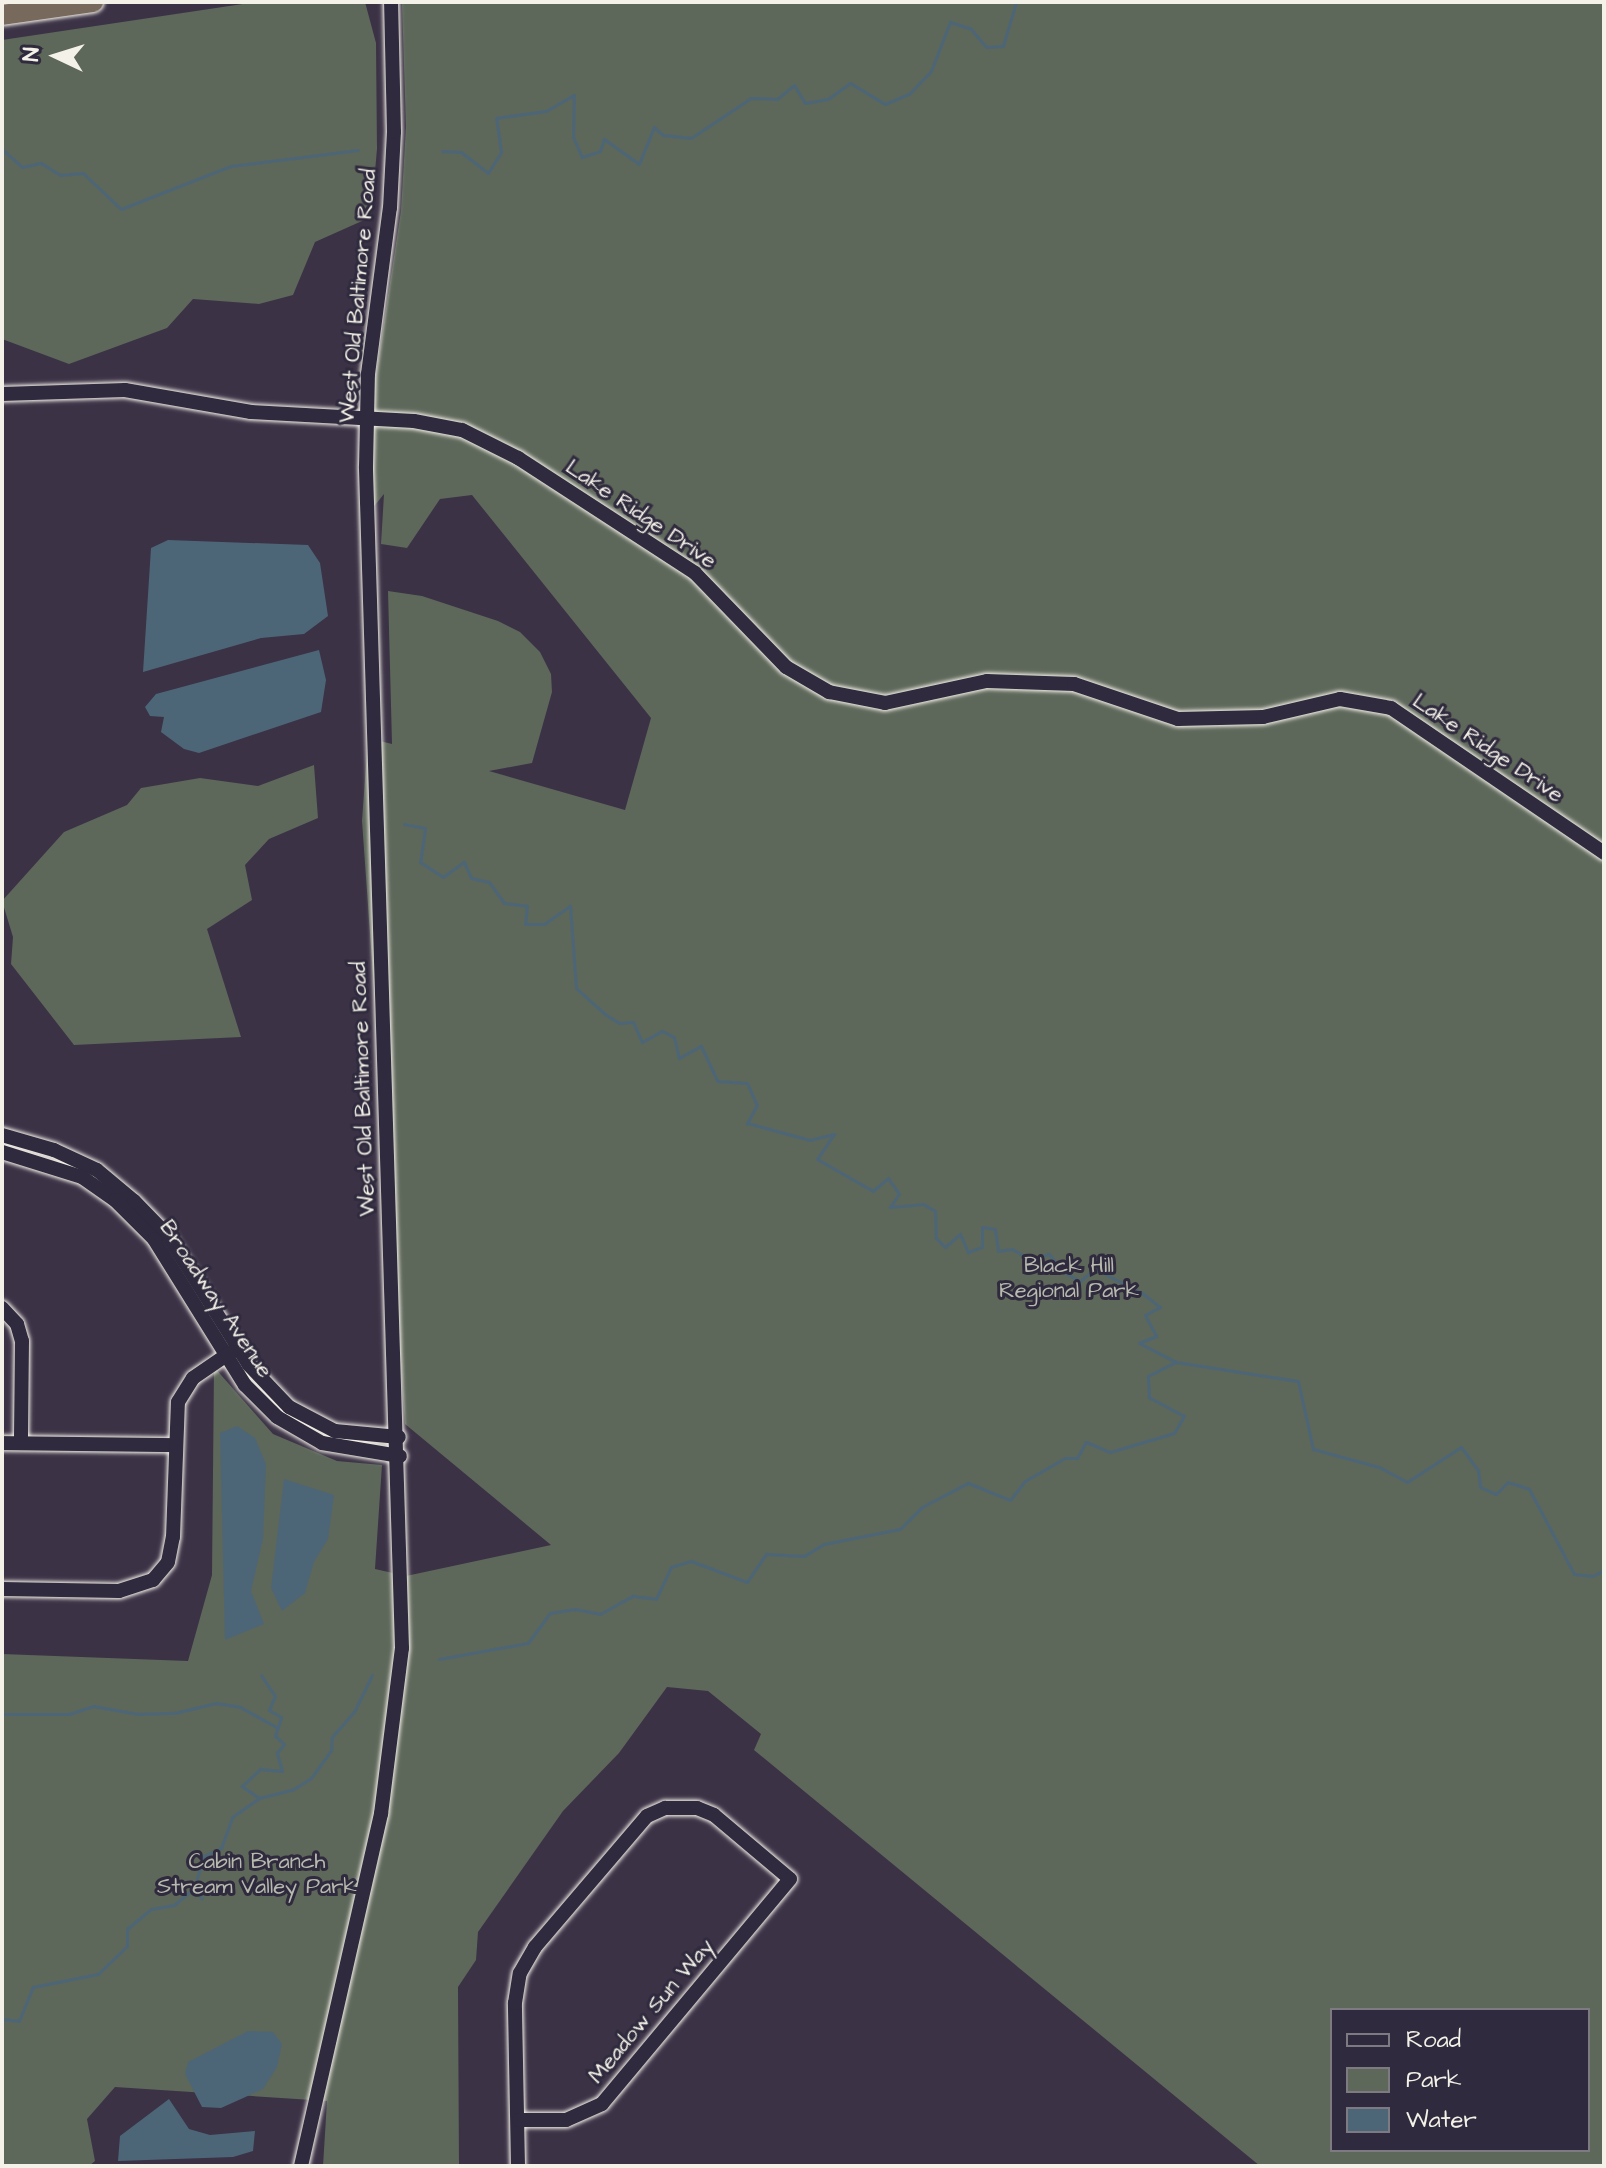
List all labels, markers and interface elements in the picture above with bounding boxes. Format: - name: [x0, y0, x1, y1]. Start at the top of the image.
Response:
- north arrow: [16, 16, 96, 96]
- text: N: [16, 46, 48, 62]
- street label: West Old Baltimore Road: [334, 168, 382, 424]
- street label: Lake Ridge Drive: [561, 454, 721, 574]
- street label: Lake Ridge Drive: [1408, 688, 1568, 808]
- street label: West Old Baltimore Road: [345, 961, 381, 1217]
- street label: Broadway Avenue: [154, 1215, 278, 1383]
- park label: Black Hill Regional Park: [999, 1252, 1139, 1304]
- park label: Cabin Branch Stream Valley Park: [157, 1848, 357, 1900]
- street label: Meadow Sun Way: [583, 1933, 719, 2089]
- legend: [1330, 2008, 1590, 2152]
- text: Road: [1406, 2023, 1461, 2057]
- text: Park: [1406, 2063, 1462, 2097]
- text: Water: [1406, 2103, 1477, 2137]

